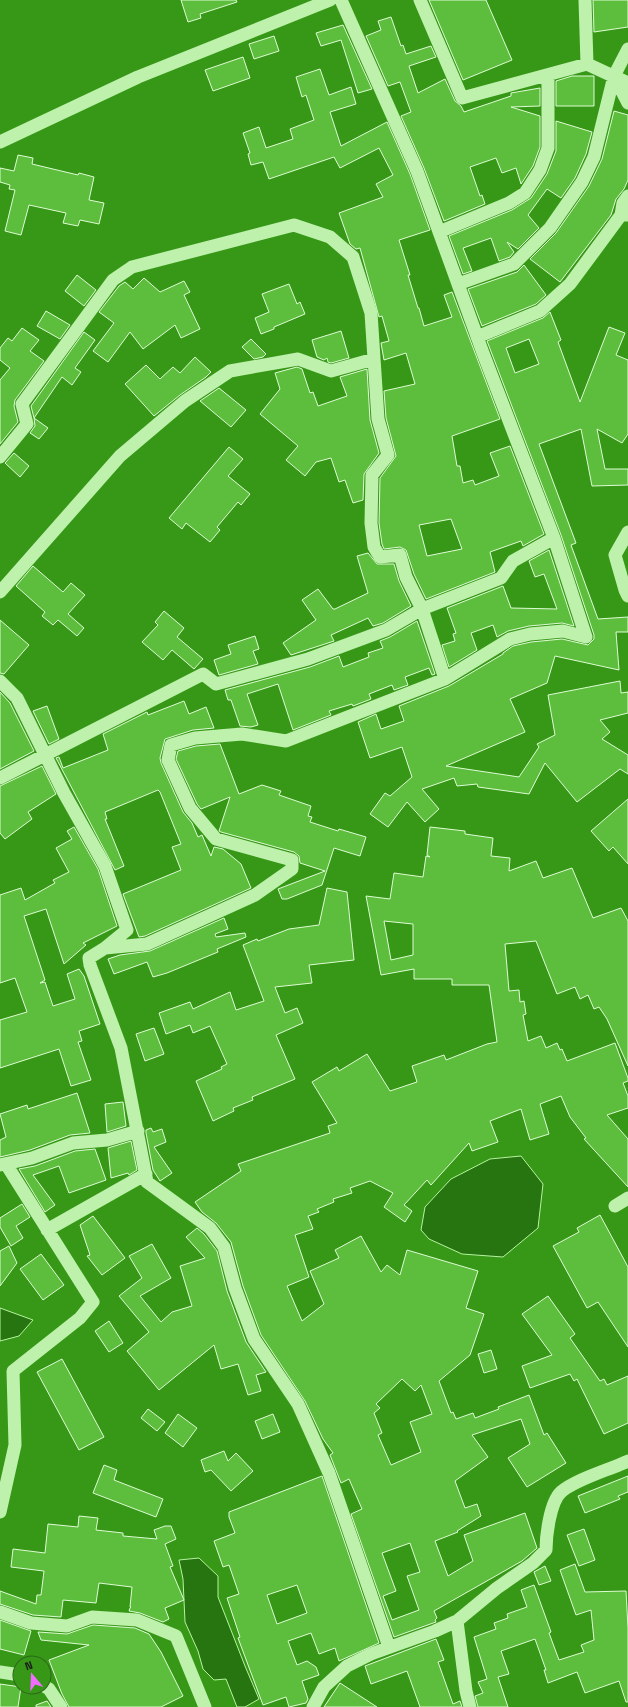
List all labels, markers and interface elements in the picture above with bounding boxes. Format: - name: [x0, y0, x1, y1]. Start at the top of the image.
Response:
- north arrow: [12, 1655, 52, 1695]
- text: N: [23, 1658, 35, 1673]

